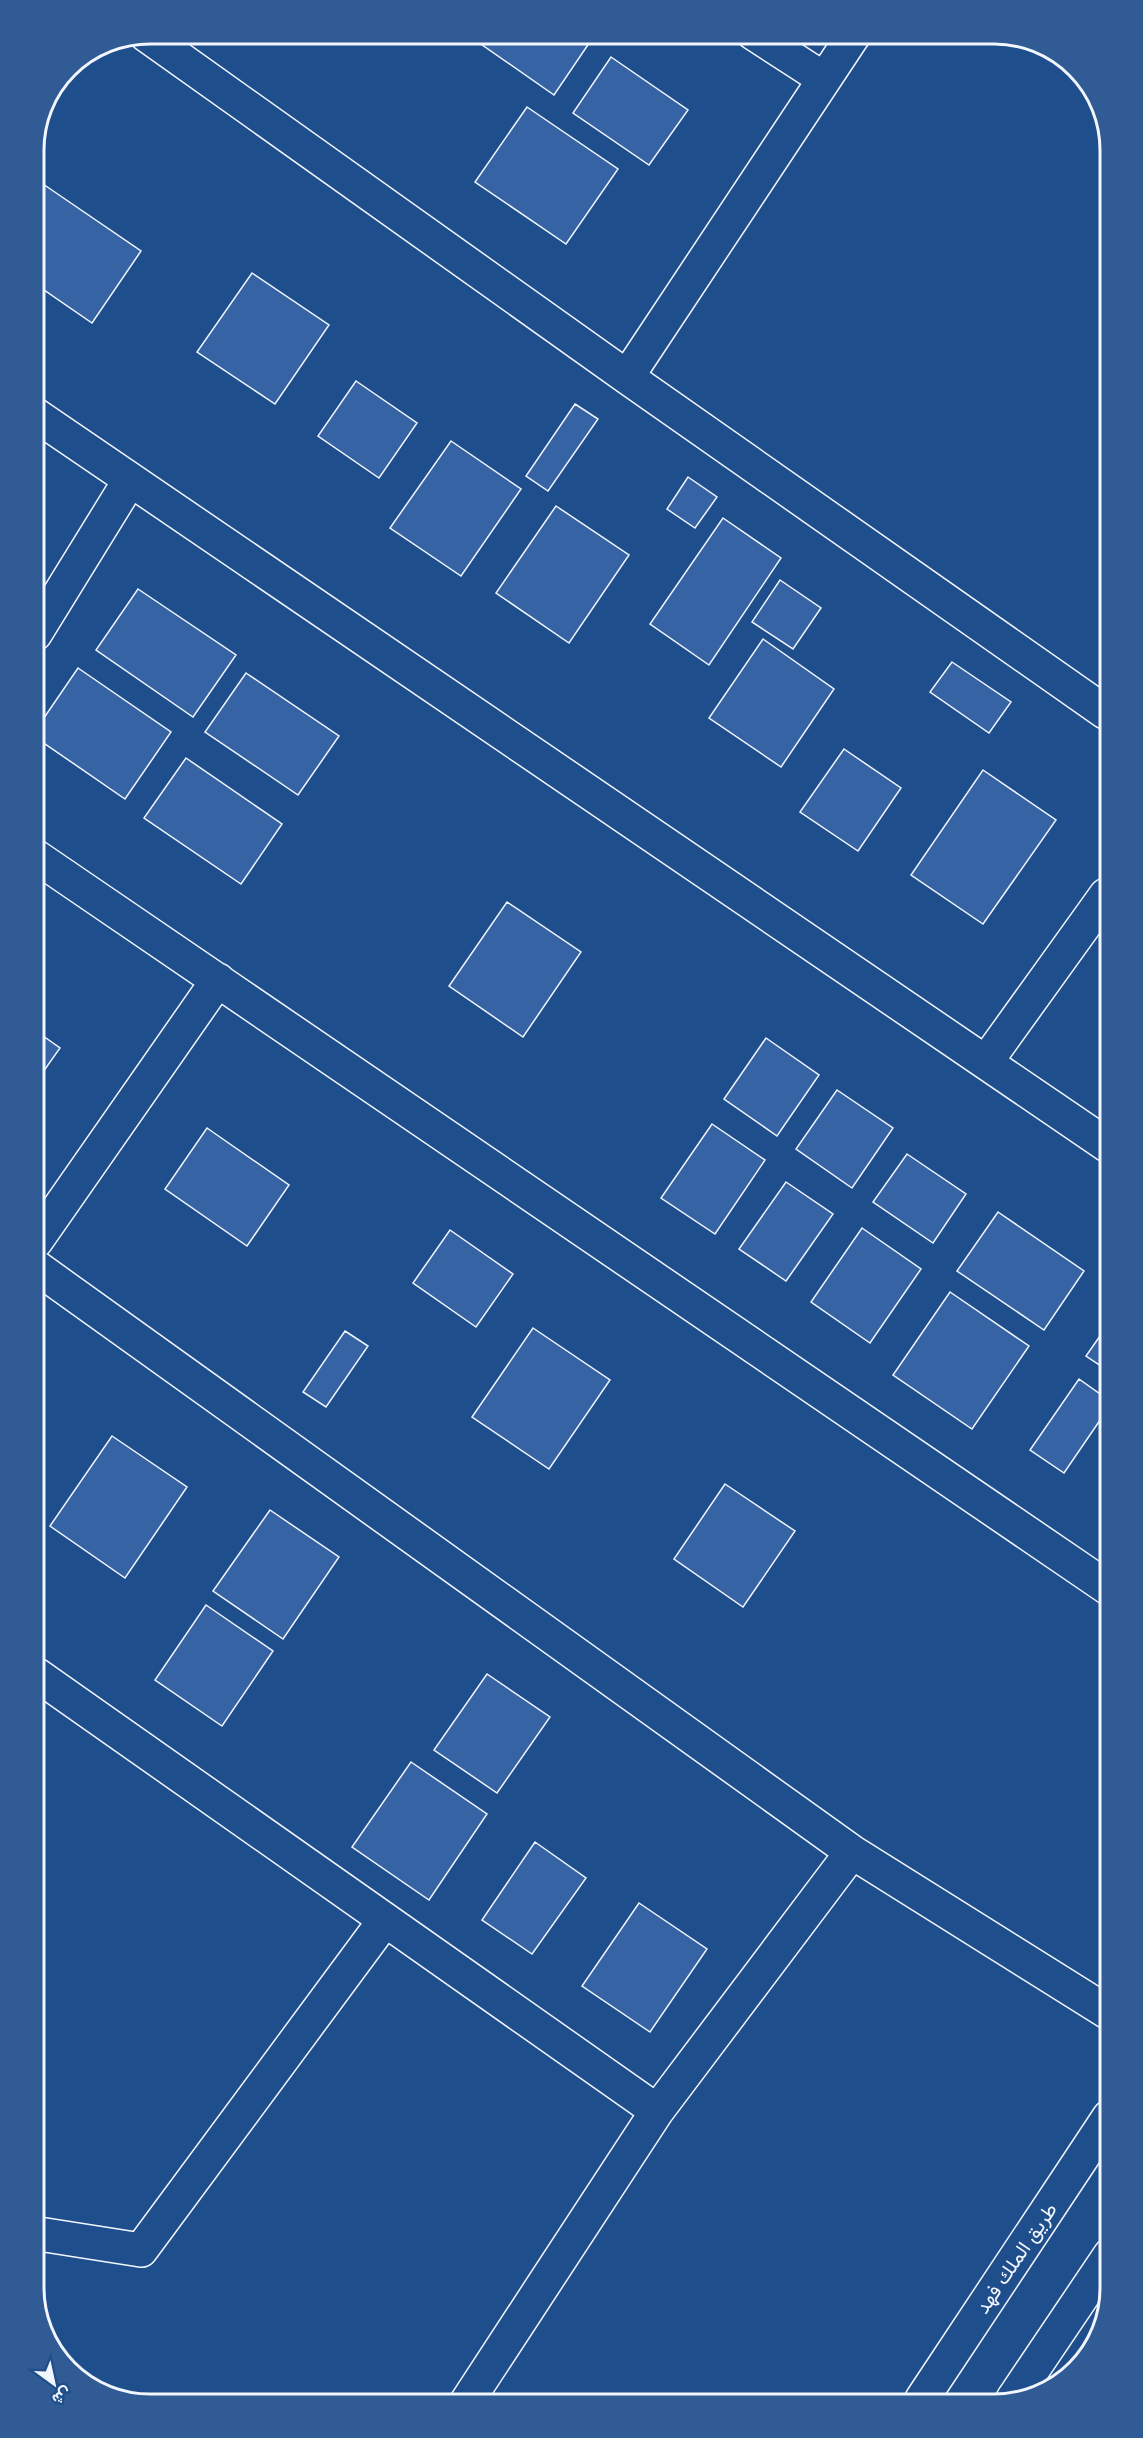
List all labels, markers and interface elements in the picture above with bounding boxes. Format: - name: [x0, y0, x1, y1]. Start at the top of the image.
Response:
- street label: طريق الملك فهد: [969, 2197, 1063, 2319]
- north arrow: [24, 2354, 84, 2414]
- text: ش: [49, 2383, 76, 2410]

